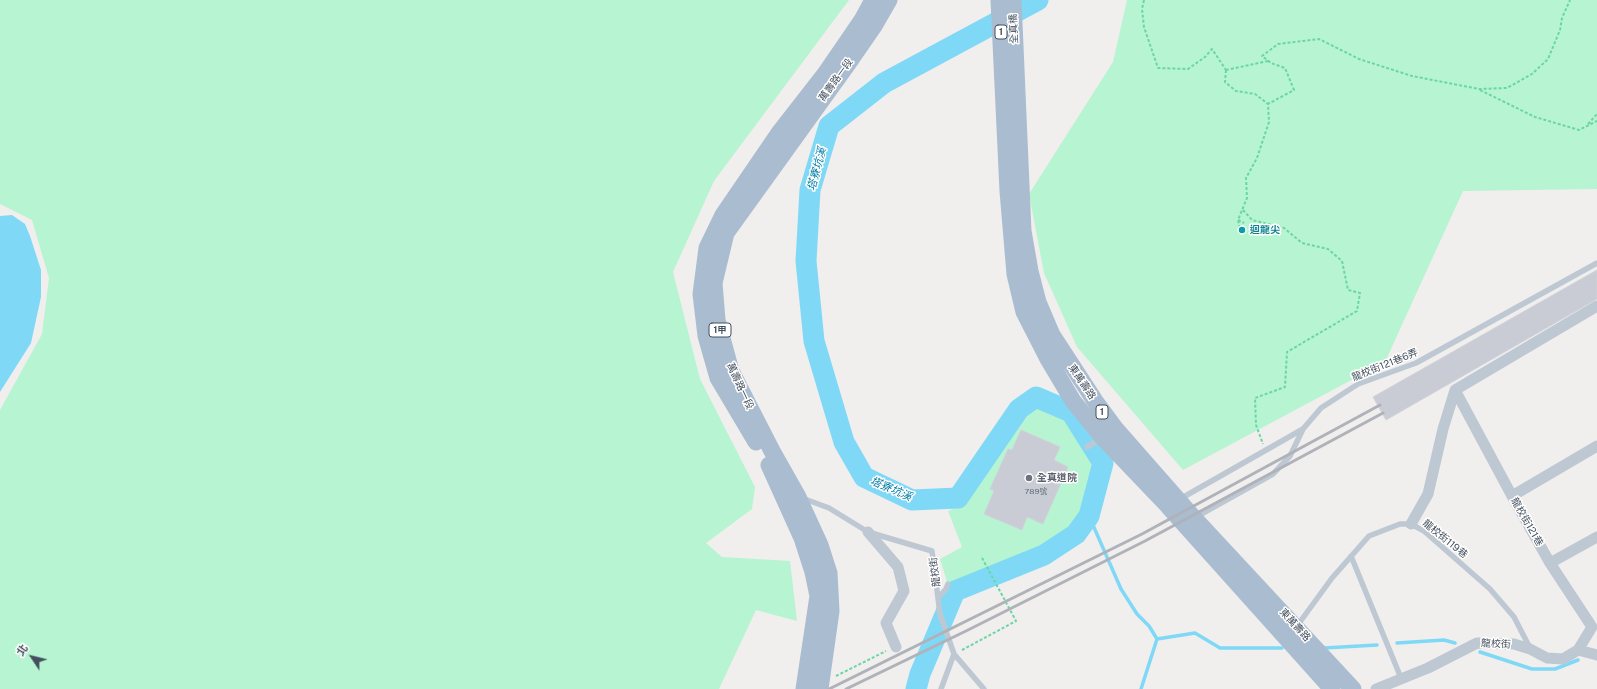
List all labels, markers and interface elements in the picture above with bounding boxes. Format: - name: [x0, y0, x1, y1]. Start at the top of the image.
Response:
- street label: 全真橋: [1007, 14, 1021, 44]
- road number: 1: [995, 25, 1007, 39]
- street label: 萬壽路一段: [816, 56, 856, 104]
- water label: 塔寮坑溪: [805, 146, 829, 192]
- place label: 迴龍尖: [1250, 224, 1280, 236]
- marker: 迴龍尖: [1237, 225, 1247, 235]
- road number: 1甲: [709, 323, 731, 337]
- street label: 龍校街121巷6弄: [1350, 346, 1420, 384]
- street label: 萬壽路一段: [724, 361, 756, 411]
- street label: 東萬壽路: [1066, 362, 1098, 402]
- road number: 1: [1096, 405, 1108, 419]
- place label: 全真道院: [1037, 472, 1077, 484]
- marker: 全真道院: [1024, 473, 1034, 483]
- water label: 塔寮坑溪: [868, 474, 914, 504]
- house number: 789號: [1025, 487, 1047, 497]
- street label: 龍校街121巷: [1508, 496, 1546, 548]
- street label: 龍校街119巷: [1420, 517, 1470, 561]
- street label: 龍校街: [927, 556, 943, 588]
- street label: 東萬壽路: [1277, 606, 1313, 644]
- north arrow: [12, 637, 52, 677]
- street label: 龍校街: [1481, 637, 1511, 651]
- text: 北: [14, 642, 30, 658]

